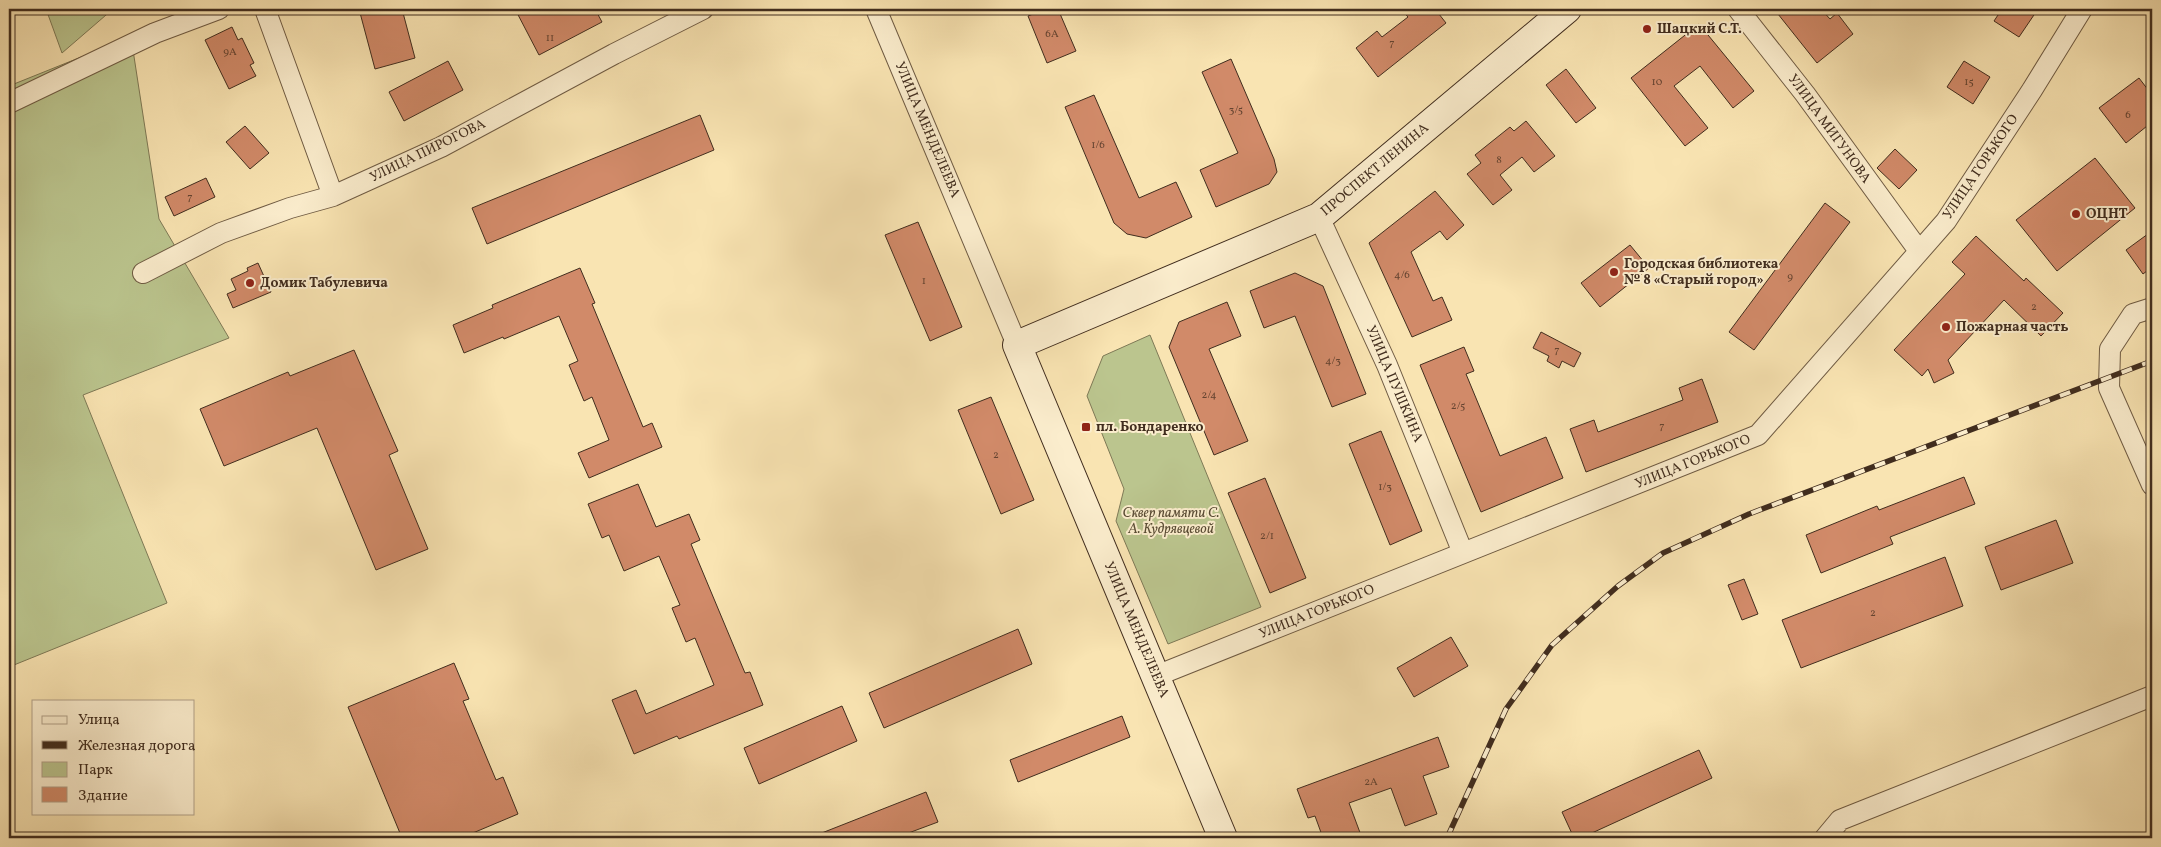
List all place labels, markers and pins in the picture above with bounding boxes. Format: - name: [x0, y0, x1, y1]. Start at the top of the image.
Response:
- place label: Шацкий С.Т.: [1657, 20, 1742, 39]
- marker: Шацкий С.Т.: [1641, 23, 1653, 35]
- place label: ОЦНТ: [2086, 205, 2128, 224]
- marker: ОЦНТ: [2070, 208, 2082, 220]
- place label: Городская библиотека № 8 «Старый город»: [1624, 255, 1779, 290]
- marker: Городская библиотека № 8 «Старый город»: [1608, 266, 1620, 278]
- place label: Домик Табулевича: [260, 274, 388, 293]
- marker: Домик Табулевича: [244, 277, 256, 289]
- place label: Пожарная часть: [1956, 318, 2069, 337]
- marker: Пожарная часть: [1940, 321, 1952, 333]
- place label: пл. Бондаренко: [1096, 418, 1204, 437]
- marker: пл. Бондаренко: [1080, 421, 1092, 433]

